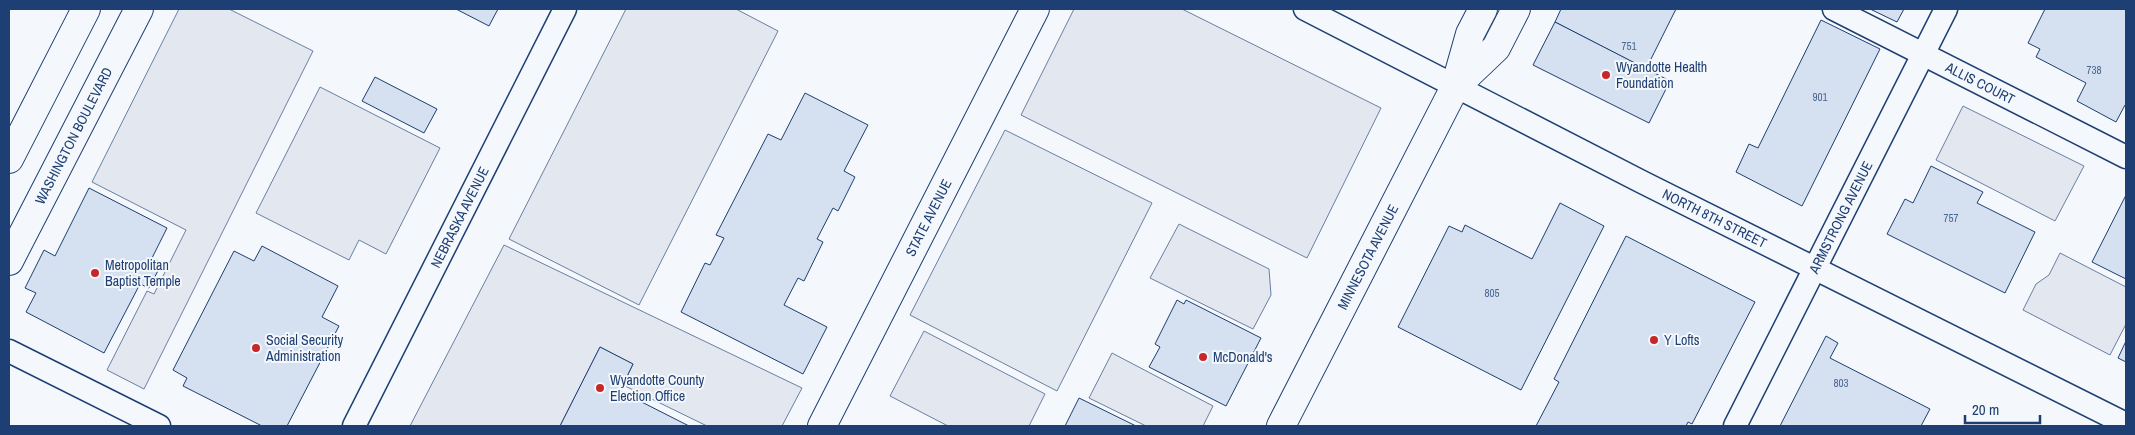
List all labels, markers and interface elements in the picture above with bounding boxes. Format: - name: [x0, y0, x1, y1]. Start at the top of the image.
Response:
- house number: 751: [1621, 39, 1637, 53]
- place label: Wyandotte Health Foundation: [1616, 58, 1707, 92]
- street label: ALLIS COURT: [1942, 58, 2018, 108]
- house number: 738: [2086, 63, 2102, 77]
- street label: WASHINGTON BOULEVARD: [31, 64, 116, 207]
- marker: Wyandotte Health Foundation: [1600, 69, 1612, 81]
- house number: 901: [1812, 90, 1828, 104]
- street label: ARMSTRONG AVENUE: [1804, 158, 1877, 277]
- street label: NEBRASKA AVENUE: [427, 164, 493, 271]
- street label: STATE AVENUE: [901, 176, 956, 259]
- street label: NORTH 8TH STREET: [1660, 185, 1770, 252]
- street label: MINNESOTA AVENUE: [1333, 201, 1402, 313]
- house number: 757: [1943, 211, 1959, 225]
- place label: Metropolitan Baptist Temple: [105, 256, 181, 290]
- marker: Metropolitan Baptist Temple: [89, 267, 101, 279]
- house number: 805: [1484, 286, 1500, 300]
- place label: Social Security Administration: [265, 331, 343, 365]
- place label: Y Lofts: [1664, 331, 1700, 349]
- marker: Y Lofts: [1648, 334, 1660, 346]
- marker: Social Security Administration: [250, 342, 262, 354]
- place label: McDonald's: [1213, 348, 1273, 366]
- marker: McDonald's: [1197, 351, 1209, 363]
- place label: Wyandotte County Election Office: [610, 371, 705, 405]
- house number: 803: [1833, 376, 1849, 390]
- marker: Wyandotte County Election Office: [594, 382, 606, 394]
- scale bar: [1965, 392, 2040, 424]
- text: 20 m: [1972, 399, 1999, 420]

